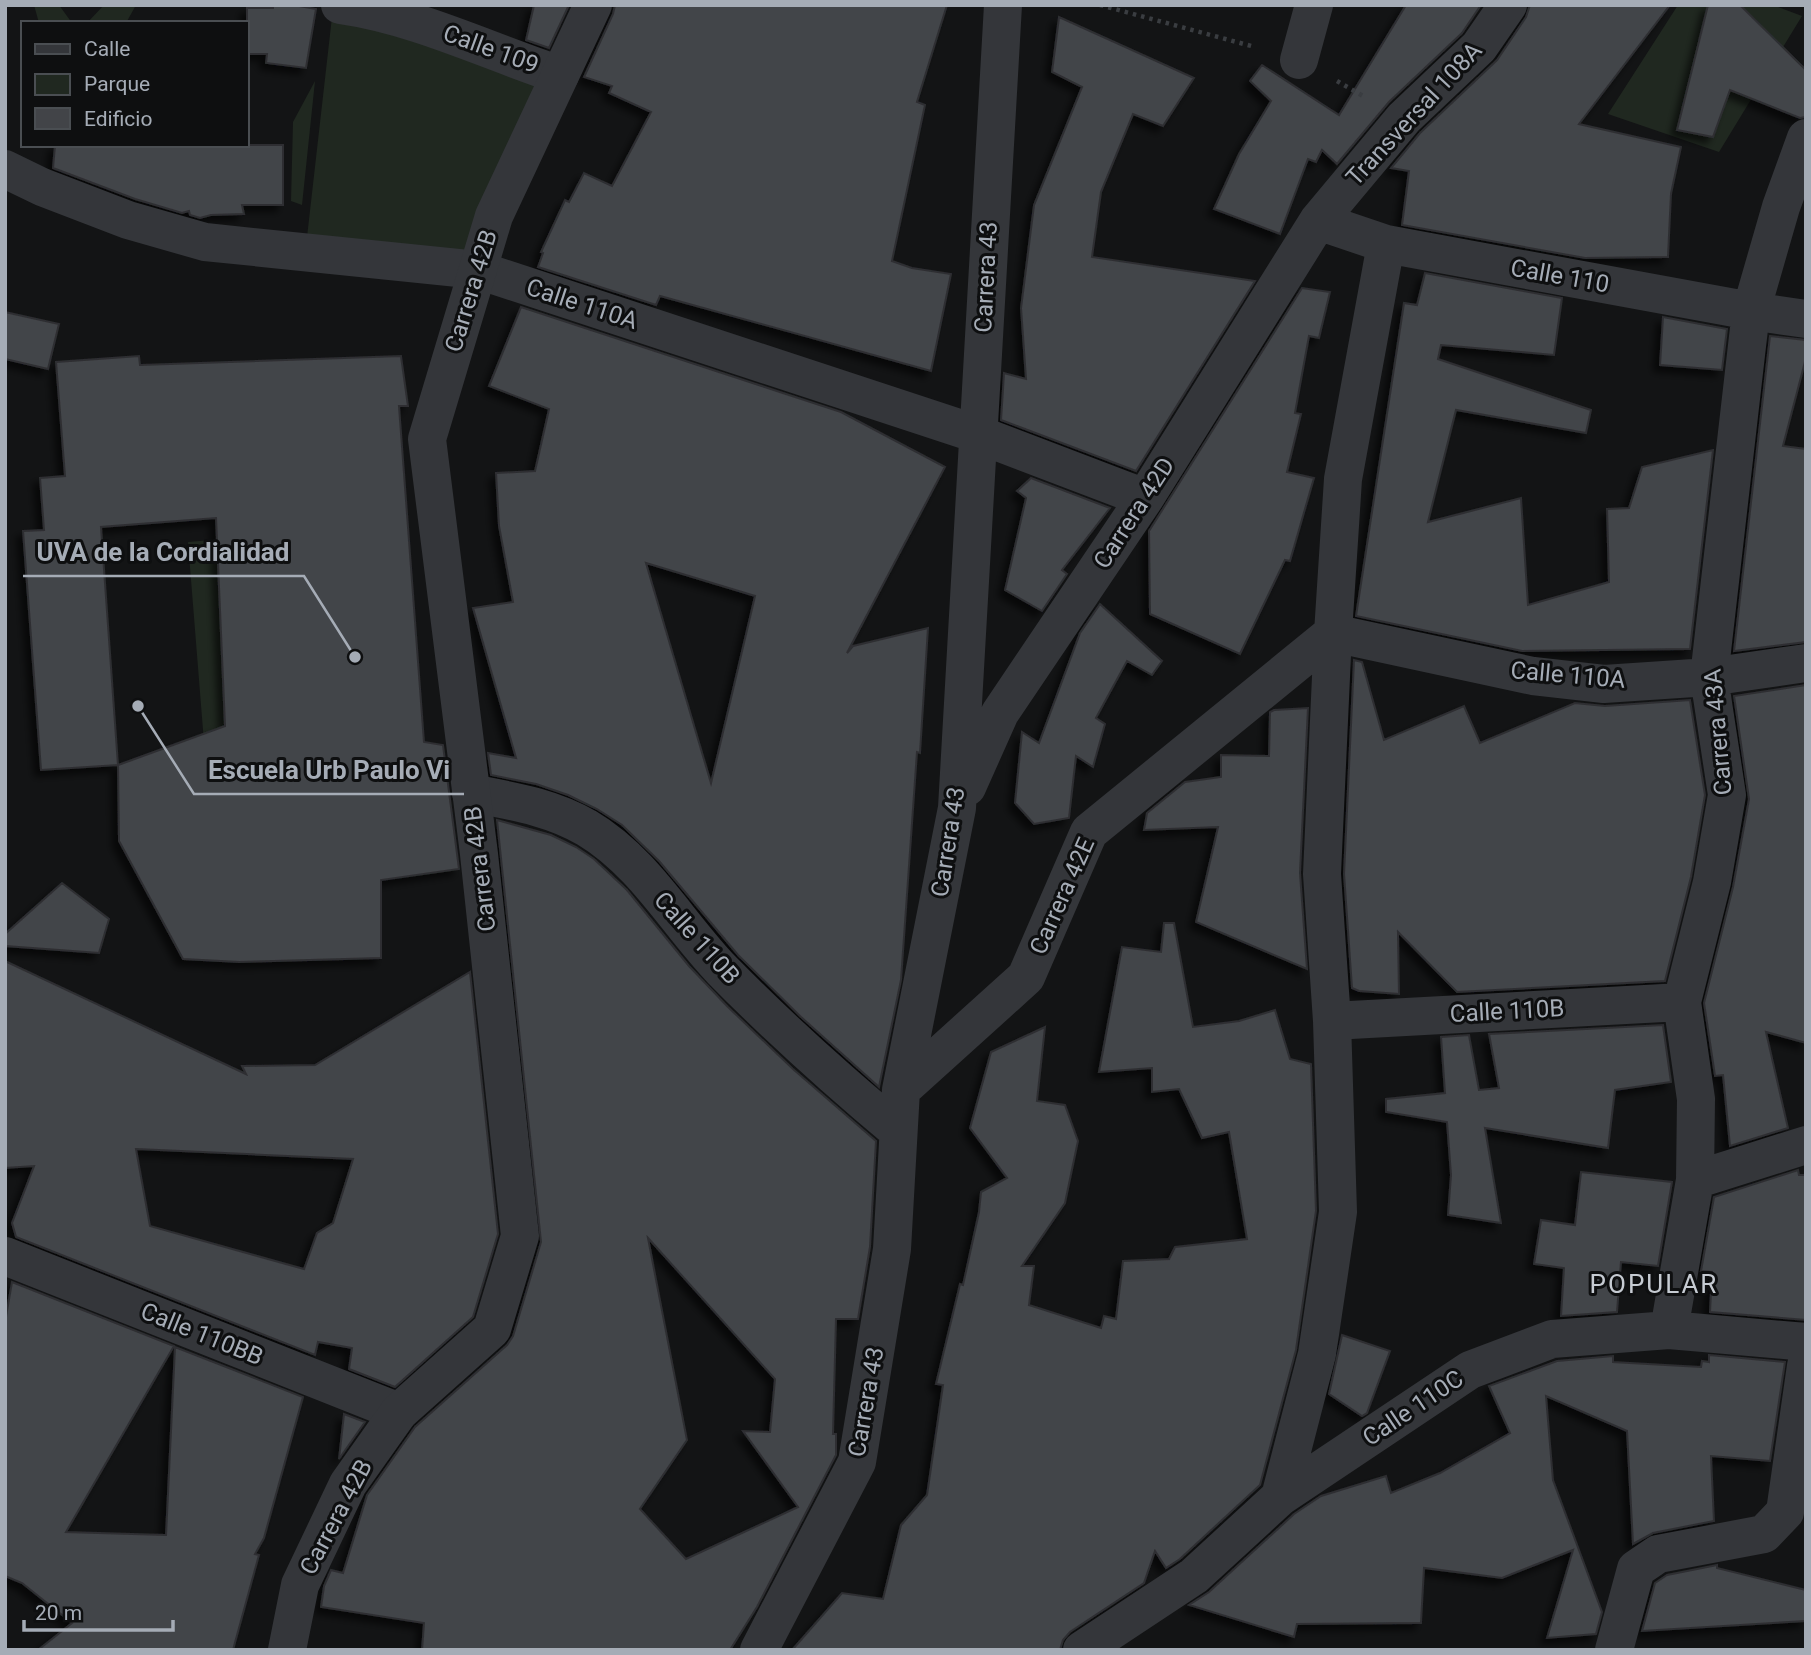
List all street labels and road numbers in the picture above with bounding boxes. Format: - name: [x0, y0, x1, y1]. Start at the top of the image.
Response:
- street label: Calle 109: [439, 19, 543, 79]
- street label: Transversal 108A: [1341, 36, 1488, 191]
- street label: Carrera 43: [969, 221, 1003, 333]
- street label: Carrera 42B: [439, 227, 503, 355]
- street label: Calle 110: [1509, 254, 1611, 298]
- street label: Calle 110A: [523, 273, 641, 335]
- street label: Carrera 42D: [1088, 452, 1180, 574]
- street label: Calle 110A: [1509, 656, 1627, 694]
- street label: Carrera 43A: [1698, 667, 1737, 796]
- street label: Carrera 43: [925, 785, 971, 899]
- street label: Carrera 42B: [458, 805, 502, 933]
- street label: Carrera 42E: [1024, 833, 1100, 959]
- street label: Calle 110B: [648, 886, 746, 990]
- street label: Calle 110B: [1449, 994, 1565, 1028]
- street label: Calle 110BB: [137, 1297, 267, 1371]
- street label: Carrera 43: [843, 1345, 889, 1459]
- street label: Calle 110C: [1357, 1364, 1469, 1452]
- street label: Carrera 42B: [294, 1455, 378, 1579]

